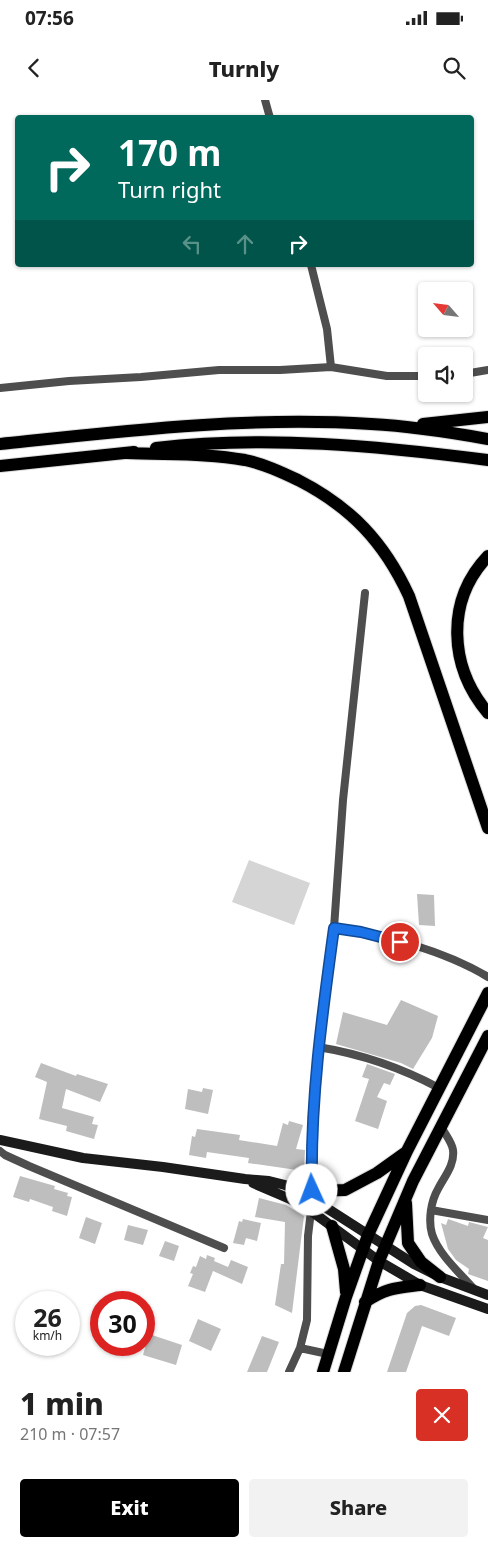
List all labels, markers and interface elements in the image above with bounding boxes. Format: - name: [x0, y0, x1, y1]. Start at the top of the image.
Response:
- text: 07:56: [25, 5, 74, 31]
- text: Turnly: [209, 53, 279, 83]
- icon: back: [20, 54, 48, 82]
- icon: search: [440, 54, 468, 82]
- text: 170 m: [118, 129, 221, 176]
- icon: right: [35, 135, 100, 200]
- text: Turn right: [118, 174, 221, 204]
- icon: left: [178, 230, 206, 258]
- icon: ahead: [231, 230, 259, 258]
- icon: right: [284, 230, 312, 258]
- north arrow: [418, 282, 472, 338]
- map controls: [418, 282, 473, 402]
- button: sound: [418, 347, 473, 402]
- pin: [379, 921, 421, 963]
- icon: arrive: [386, 928, 414, 956]
- position arrow: [285, 1163, 337, 1215]
- speed limit sign: 30: [90, 1291, 155, 1356]
- text: 26: [33, 1300, 62, 1334]
- text: km/h: [33, 1327, 62, 1344]
- text: 1 min: [20, 1383, 104, 1424]
- button: close: [416, 1389, 468, 1441]
- text: 210 m · 07:57: [20, 1423, 120, 1445]
- button: Exit: [20, 1479, 239, 1537]
- button: Share: [249, 1479, 468, 1537]

